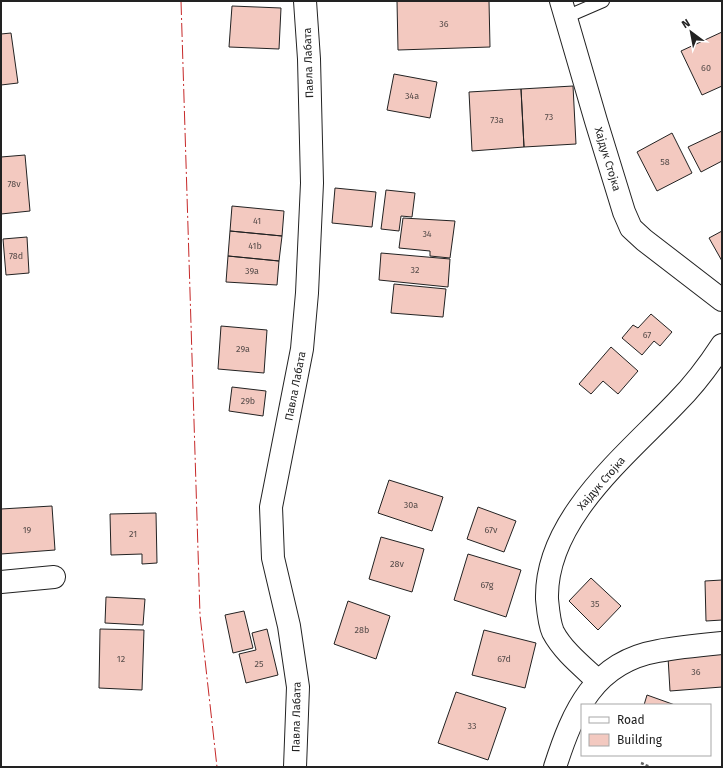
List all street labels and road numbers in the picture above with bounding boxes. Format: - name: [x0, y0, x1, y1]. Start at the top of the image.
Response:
- street label: Павла Лабата: [301, 28, 316, 98]
- street label: Хајдук Стојка: [592, 126, 623, 193]
- street label: Павла Лабата: [282, 350, 309, 422]
- street label: Хајдук Стојка: [575, 454, 628, 513]
- street label: Павла Лабата: [289, 682, 304, 752]

